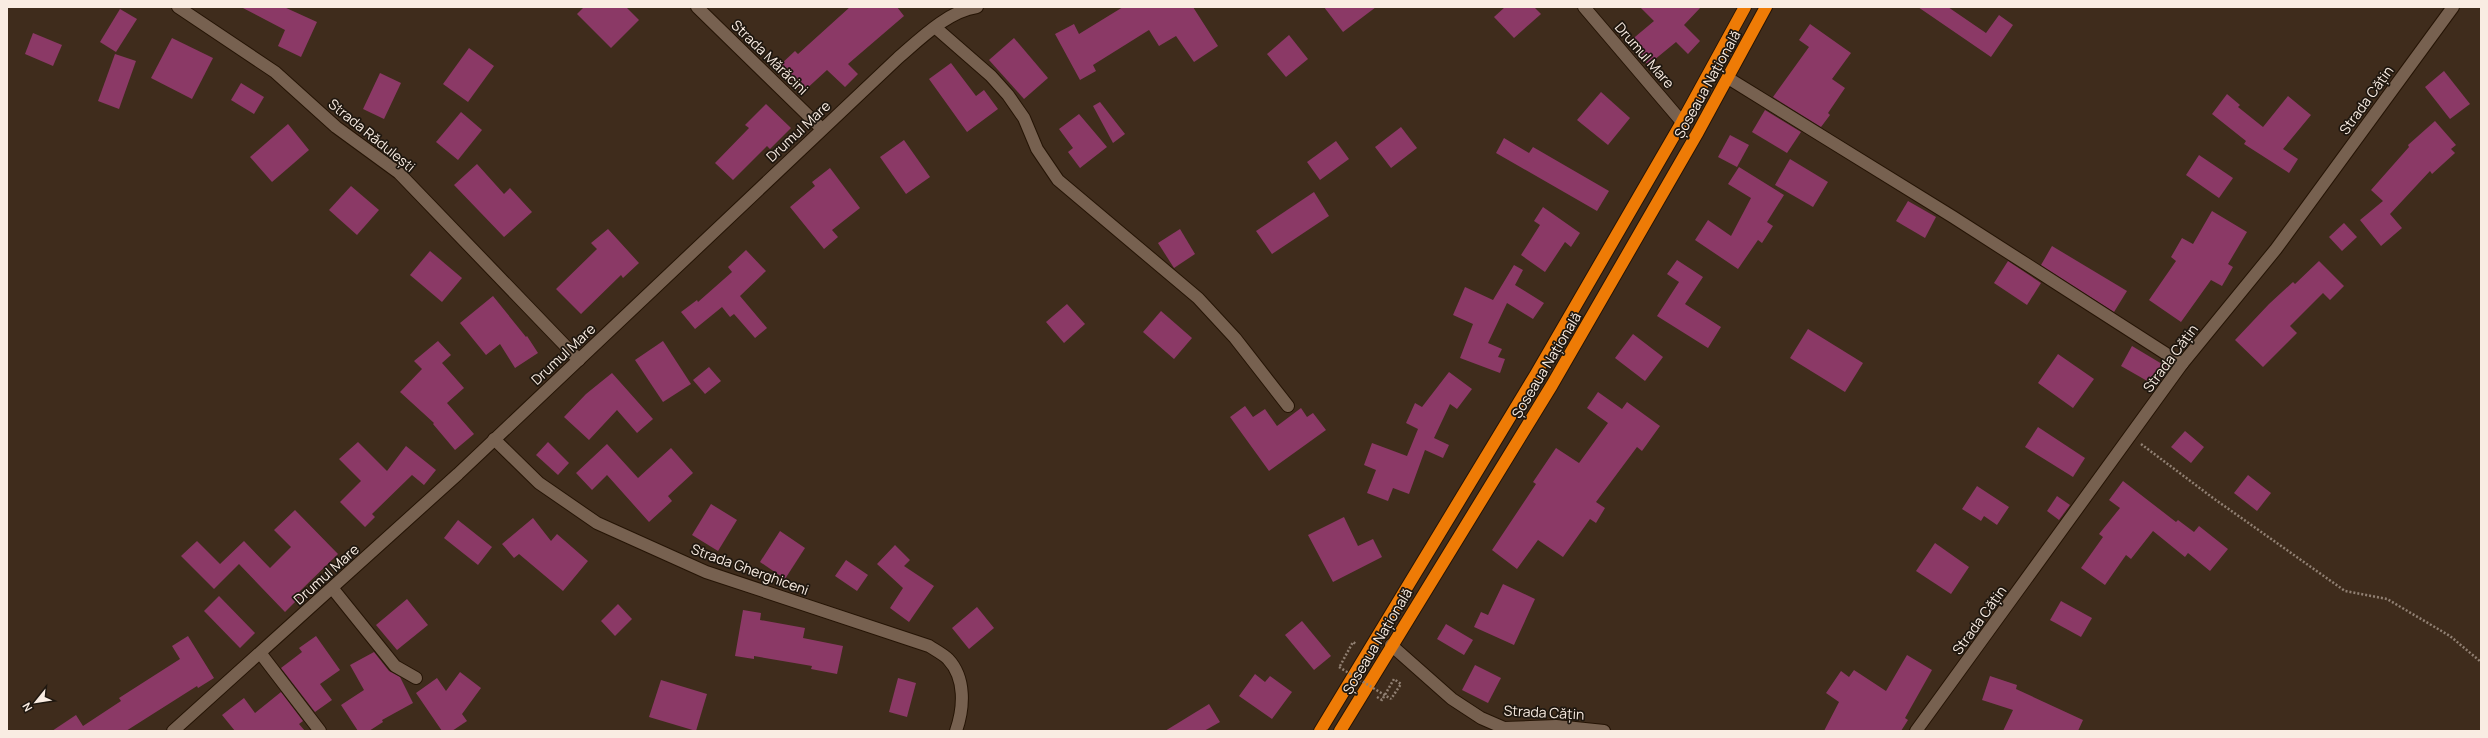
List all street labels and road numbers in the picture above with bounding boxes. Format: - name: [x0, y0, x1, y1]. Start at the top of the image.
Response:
- street label: Strada Mărăcini: [727, 15, 813, 99]
- street label: Drumul Mare: [1611, 18, 1679, 92]
- street label: Șoseaua Națională: [1669, 27, 1745, 141]
- street label: Strada Cățin: [2335, 62, 2397, 138]
- street label: Strada Rădulești: [325, 94, 419, 176]
- street label: Drumul Mare: [762, 96, 834, 166]
- street label: Șoseaua Națională: [1507, 308, 1585, 422]
- street label: Drumul Mare: [527, 319, 599, 389]
- street label: Strada Cățin: [2138, 320, 2202, 396]
- street label: Strada Gherghiceni: [689, 539, 811, 599]
- street label: Drumul Mare: [289, 540, 363, 608]
- street label: Strada Cățin: [1948, 582, 2010, 658]
- street label: Șoseaua Națională: [1338, 584, 1416, 698]
- street label: Strada Cățin: [1503, 700, 1585, 724]

